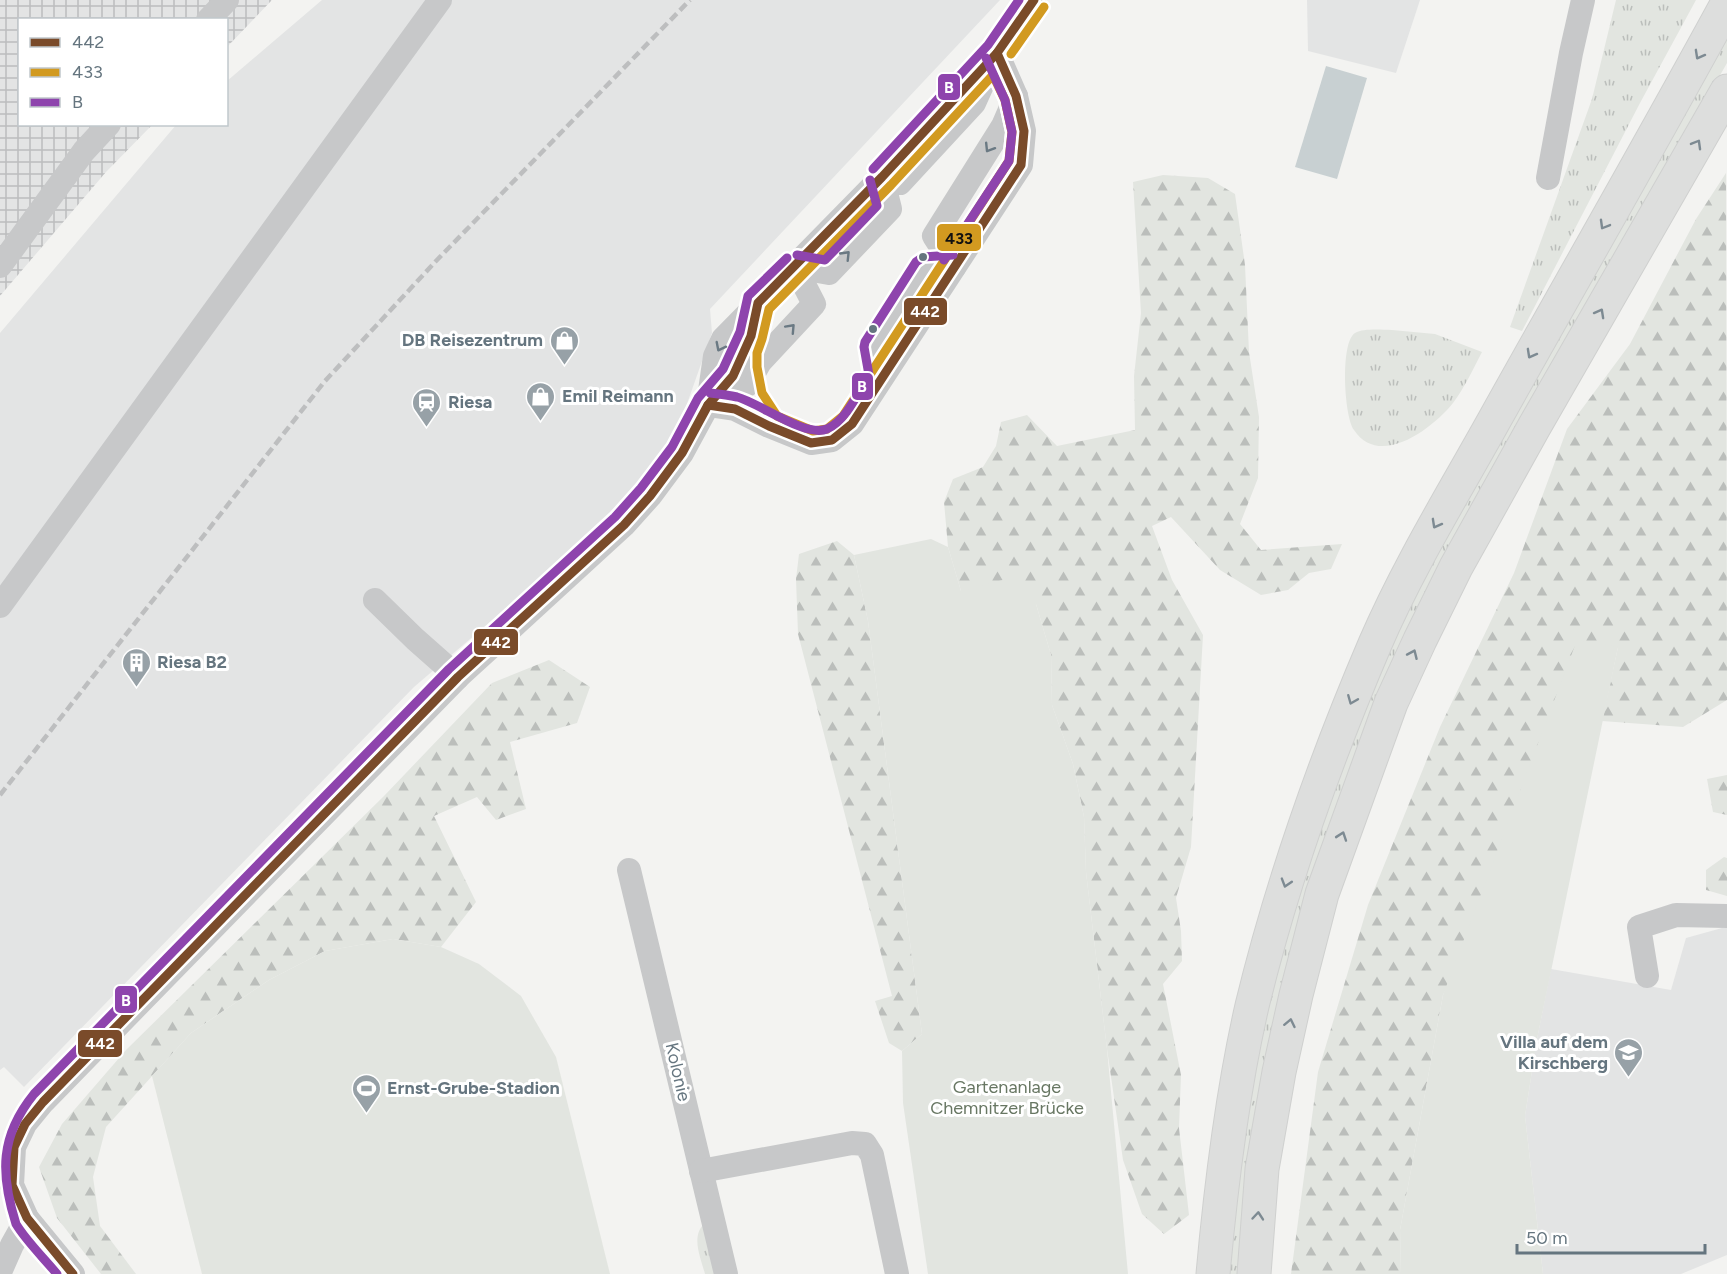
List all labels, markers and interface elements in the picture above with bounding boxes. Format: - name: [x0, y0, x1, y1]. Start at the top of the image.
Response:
- legend: [18, 18, 228, 126]
- text: 442: [72, 31, 104, 53]
- one-way arrow: [1695, 49, 1706, 59]
- text: 433: [72, 61, 103, 83]
- line badge: B: [937, 73, 961, 101]
- text: B: [944, 78, 954, 97]
- text: B: [72, 91, 83, 113]
- one-way arrow: [1690, 140, 1702, 150]
- one-way arrow: [985, 142, 997, 152]
- one-way arrow: [1600, 219, 1611, 229]
- line badge: 433: [936, 223, 982, 252]
- text: 433: [945, 229, 973, 248]
- unlabelled marker: [917, 251, 929, 263]
- one-way arrow: [838, 252, 849, 263]
- line badge: 442: [903, 297, 948, 326]
- text: 442: [910, 302, 940, 321]
- one-way arrow: [1593, 309, 1604, 320]
- unlabelled marker: [867, 323, 879, 335]
- shop icon: DB Reisezentrum: [548, 324, 580, 366]
- one-way arrow: [784, 324, 795, 335]
- place label: DB Reisezentrum: [402, 329, 543, 351]
- one-way arrow: [716, 340, 728, 351]
- one-way arrow: [1527, 348, 1538, 358]
- line badge: B: [851, 372, 874, 401]
- text: B: [857, 377, 867, 396]
- shop icon: Emil Reimann: [525, 380, 557, 422]
- place label: Emil Reimann: [562, 385, 674, 407]
- station icon: Riesa: [411, 386, 443, 428]
- place label: Riesa: [448, 391, 492, 413]
- one-way arrow: [1432, 518, 1443, 528]
- line badge: 442: [473, 628, 519, 656]
- text: 442: [481, 633, 511, 652]
- building icon: Riesa B2: [120, 646, 152, 688]
- one-way arrow: [1406, 650, 1418, 661]
- place label: Riesa B2: [157, 651, 227, 673]
- one-way arrow: [1347, 694, 1359, 705]
- one-way arrow: [1335, 831, 1348, 842]
- one-way arrow: [1281, 877, 1293, 888]
- line badge: B: [114, 985, 138, 1014]
- text: B: [121, 991, 131, 1010]
- one-way arrow: [1283, 1019, 1296, 1029]
- line badge: 442: [77, 1029, 123, 1058]
- place label: Villa auf dem Kirschberg: [1500, 1031, 1608, 1074]
- text: 442: [85, 1034, 115, 1053]
- school or university icon: Villa auf dem Kirschberg: [1613, 1036, 1645, 1078]
- street label: Kolonie: [661, 1040, 695, 1104]
- sports icon: Ernst-Grube-Stadion: [350, 1072, 382, 1114]
- park label: Gartenanlage Chemnitzer Brücke: [930, 1076, 1084, 1119]
- place label: Ernst-Grube-Stadion: [387, 1077, 560, 1099]
- one-way arrow: [1252, 1211, 1265, 1220]
- scale bar: [1517, 1217, 1704, 1255]
- text: 50 m: [1526, 1227, 1568, 1249]

